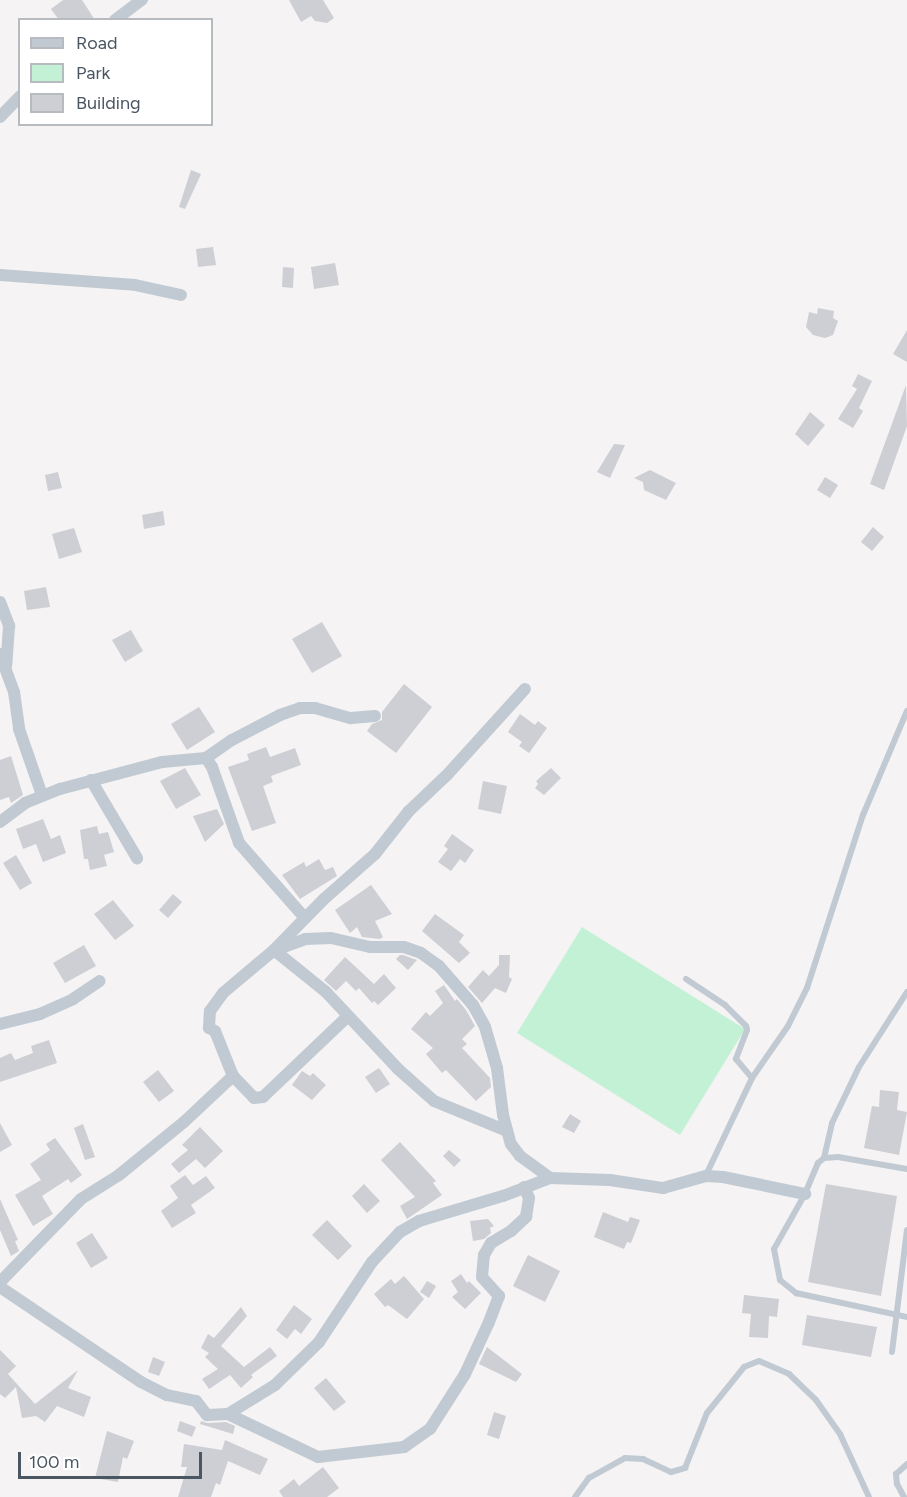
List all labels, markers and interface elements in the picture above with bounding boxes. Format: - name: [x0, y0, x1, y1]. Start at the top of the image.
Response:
- legend: [18, 18, 213, 126]
- text: Road: [76, 32, 117, 54]
- text: Park: [76, 62, 110, 84]
- text: Building: [76, 92, 141, 114]
- scale bar: [21, 1440, 206, 1478]
- text: 100 m: [29, 1451, 79, 1473]

